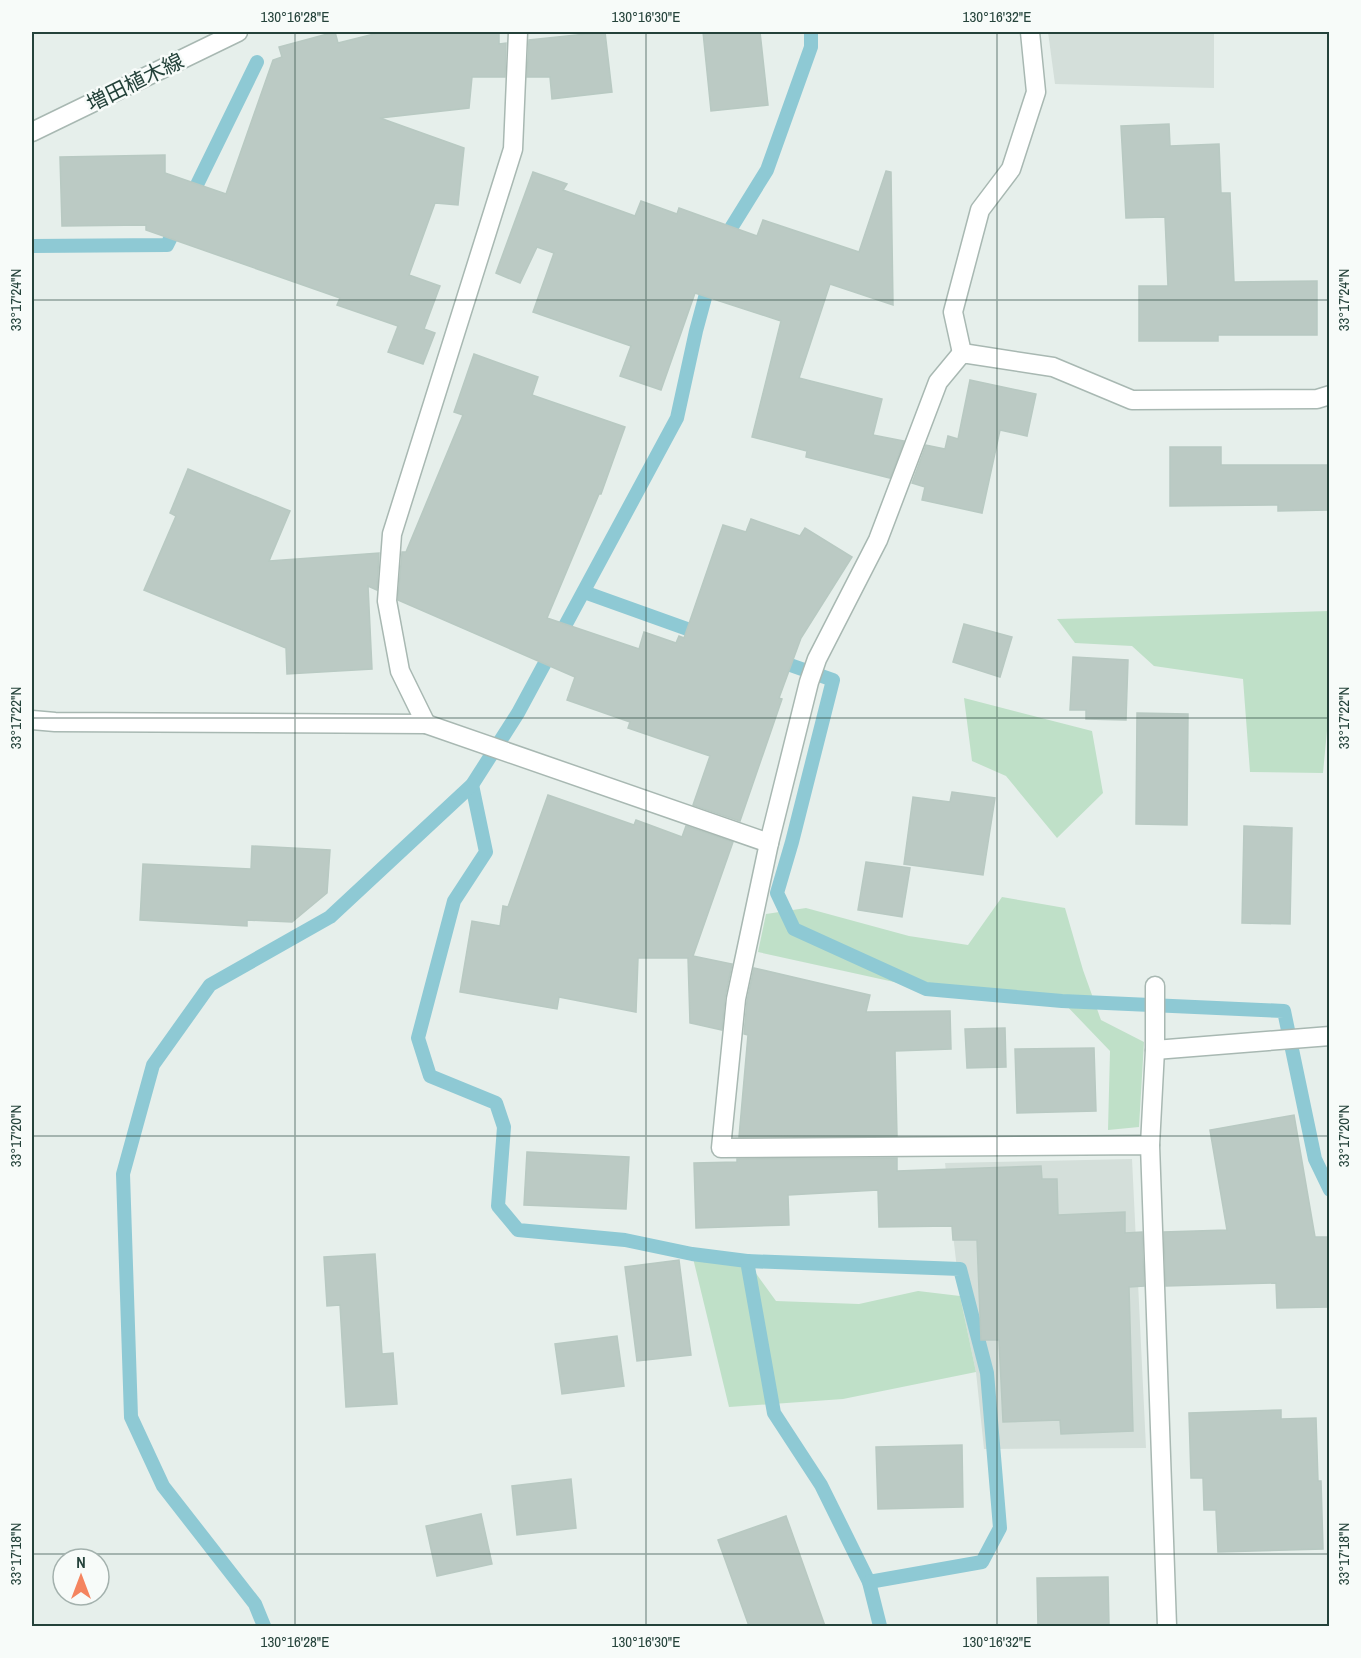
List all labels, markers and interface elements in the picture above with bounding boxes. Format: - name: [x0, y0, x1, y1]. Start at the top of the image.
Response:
- text: 130°16'28"E: [261, 6, 329, 27]
- text: 130°16'30"E: [612, 6, 680, 27]
- text: 130°16'32"E: [963, 6, 1031, 27]
- street label: 増田植木線: [81, 46, 189, 118]
- text: 33°17'24"N: [5, 269, 26, 331]
- text: 33°17'24"N: [1333, 269, 1354, 331]
- text: 33°17'22"N: [5, 687, 26, 749]
- text: 33°17'22"N: [1333, 687, 1354, 749]
- text: 33°17'20"N: [5, 1105, 26, 1167]
- text: 33°17'20"N: [1333, 1105, 1354, 1167]
- text: 33°17'18"N: [5, 1523, 26, 1585]
- text: 33°17'18"N: [1333, 1523, 1354, 1585]
- north arrow: [51, 1547, 111, 1607]
- text: N: [76, 1551, 86, 1573]
- text: 130°16'28"E: [261, 1631, 329, 1652]
- text: 130°16'30"E: [612, 1631, 680, 1652]
- text: 130°16'32"E: [963, 1631, 1031, 1652]

